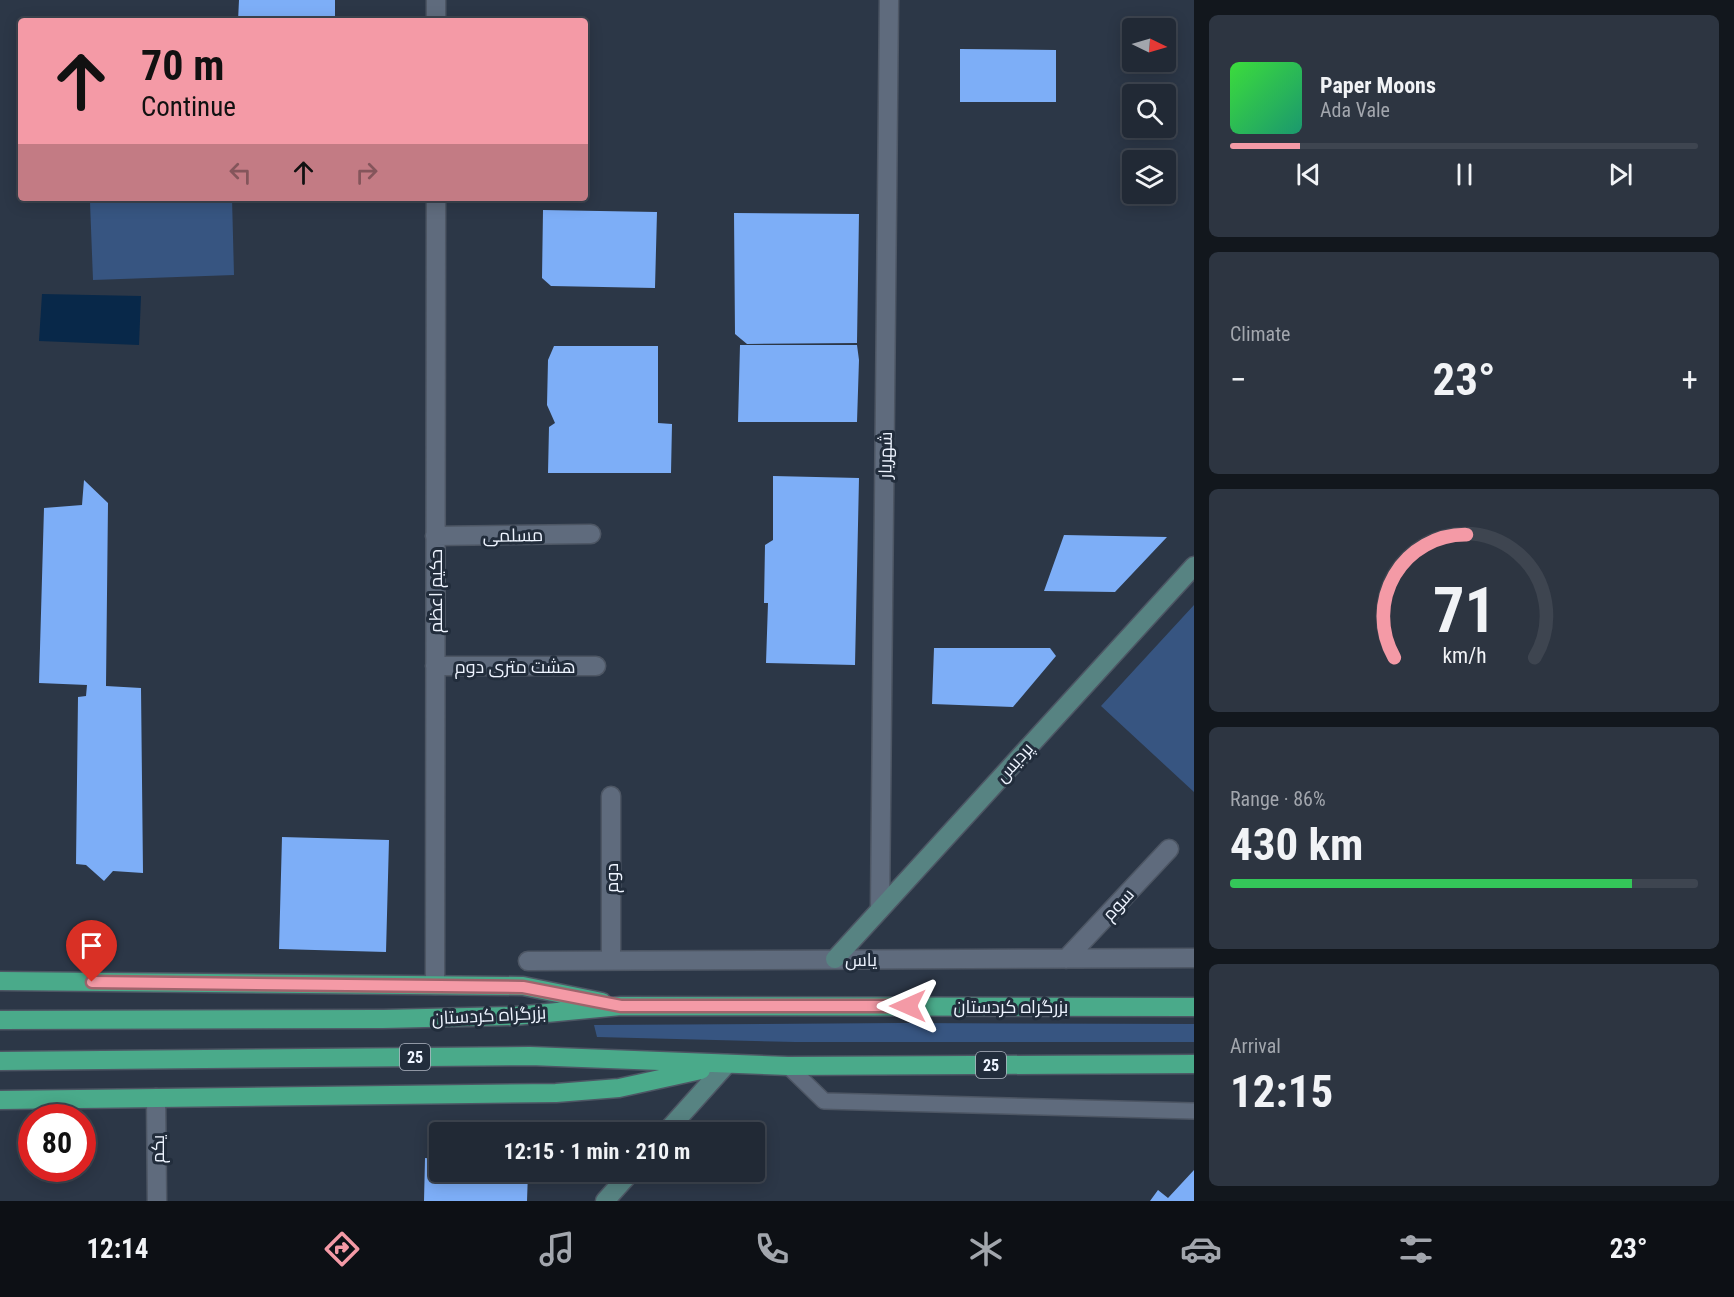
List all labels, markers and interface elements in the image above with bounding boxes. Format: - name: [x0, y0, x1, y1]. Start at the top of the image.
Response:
- north arrow: [1122, 18, 1176, 72]
- map controls: [1122, 18, 1176, 204]
- text: 70 m: [141, 41, 224, 90]
- icon: ahead: [42, 42, 120, 120]
- text: Paper Moons: [1320, 73, 1436, 98]
- button: search: [1122, 84, 1176, 138]
- text: Continue: [141, 91, 236, 123]
- text: Ada Vale: [1320, 98, 1390, 122]
- button: layers: [1122, 150, 1176, 204]
- icon: left: [224, 156, 257, 189]
- icon: ahead: [287, 156, 320, 189]
- icon: right: [350, 156, 383, 189]
- icon: previous: [1292, 158, 1325, 191]
- icon: pause: [1448, 158, 1481, 191]
- icon: next: [1604, 158, 1637, 191]
- text: Climate: [1230, 322, 1290, 346]
- text: 23°: [1433, 353, 1496, 406]
- text: −: [1230, 360, 1247, 399]
- text: +: [1682, 360, 1698, 399]
- street label: شهریار: [874, 431, 897, 480]
- street label: مسلمی: [483, 524, 544, 547]
- street label: حکیم اعظم: [425, 549, 448, 633]
- text: 71: [1432, 574, 1496, 647]
- text: km/h: [1442, 643, 1486, 668]
- street label: هشت متری دوم: [455, 656, 575, 679]
- street label: پردیس: [991, 738, 1039, 788]
- text: Range · 86%: [1230, 787, 1326, 811]
- text: 430 km: [1230, 818, 1363, 871]
- street label: دوم: [601, 863, 624, 893]
- street label: سوم: [1098, 883, 1140, 926]
- pin: [66, 920, 117, 982]
- icon: arrive: [75, 929, 108, 962]
- street label: یاس: [845, 949, 877, 971]
- position arrow: [876, 974, 940, 1038]
- street label: بزرگراه کردستان: [954, 996, 1068, 1018]
- street label: بزرگراه کردستان: [431, 1002, 547, 1029]
- text: Arrival: [1230, 1034, 1281, 1058]
- road number: 25: [400, 1044, 430, 1070]
- road number: 25: [976, 1052, 1006, 1078]
- text: 12:15: [1230, 1065, 1333, 1118]
- speed limit sign: 80: [18, 1104, 96, 1182]
- street label: یکم: [147, 1135, 170, 1163]
- text: 12:15 · 1 min · 210 m: [504, 1139, 690, 1164]
- icon: directions: [321, 1228, 363, 1270]
- icon: music: [536, 1228, 578, 1270]
- icon: phone: [751, 1228, 793, 1270]
- icon: climate: [965, 1228, 1007, 1270]
- icon: car: [1180, 1228, 1222, 1270]
- icon: filters: [1395, 1228, 1437, 1270]
- text: 12:14: [86, 1233, 148, 1265]
- text: 23°: [1610, 1233, 1648, 1265]

